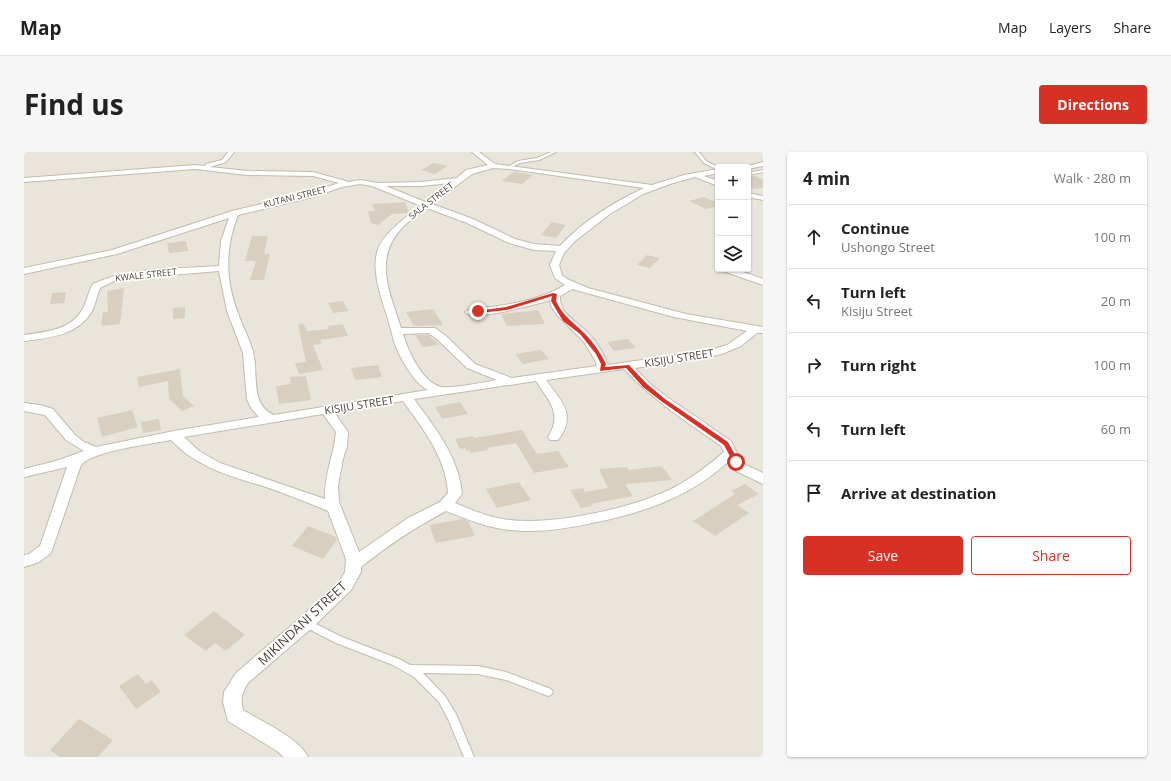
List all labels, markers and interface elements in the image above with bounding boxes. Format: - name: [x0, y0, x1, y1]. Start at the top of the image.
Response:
- text: Map: [20, 15, 61, 41]
- text: Map: [998, 18, 1027, 37]
- text: Layers: [1049, 18, 1091, 37]
- text: Share: [1113, 18, 1151, 37]
- text: Find us: [24, 85, 124, 123]
- button: Directions: [1039, 85, 1147, 124]
- map controls: [715, 164, 751, 272]
- button: +: [715, 164, 751, 200]
- text: 4 min: [803, 167, 850, 190]
- text: Walk · 280 m: [1054, 169, 1131, 187]
- street label: SALA STREET: [406, 179, 456, 222]
- street label: KUTANI STREET: [262, 182, 328, 211]
- button: −: [715, 200, 751, 236]
- text: Continue: [841, 218, 909, 238]
- icon: ahead: [803, 226, 825, 248]
- text: 100 m: [1093, 228, 1131, 246]
- button: layers: [715, 236, 751, 272]
- text: Ushongo Street: [841, 238, 935, 256]
- street label: KWALE STREET: [114, 265, 177, 284]
- text: Turn left: [841, 282, 906, 302]
- icon: left: [803, 290, 825, 312]
- text: 20 m: [1101, 292, 1131, 310]
- route end: [469, 302, 487, 320]
- text: Kisiju Street: [841, 302, 913, 320]
- street label: KISIJU STREET: [643, 345, 715, 370]
- icon: right: [803, 354, 825, 376]
- text: Turn right: [841, 355, 916, 375]
- text: 100 m: [1093, 356, 1131, 374]
- street label: KISIJU STREET: [323, 392, 395, 417]
- icon: left: [803, 418, 825, 440]
- text: Turn left: [841, 419, 906, 439]
- text: 60 m: [1101, 420, 1131, 438]
- route start: [727, 453, 745, 471]
- icon: arrive: [803, 482, 825, 504]
- text: Arrive at destination: [841, 483, 996, 503]
- button: Save: [803, 536, 963, 575]
- button: Share: [971, 536, 1131, 575]
- street label: MIKINDANI STREET: [254, 577, 351, 669]

